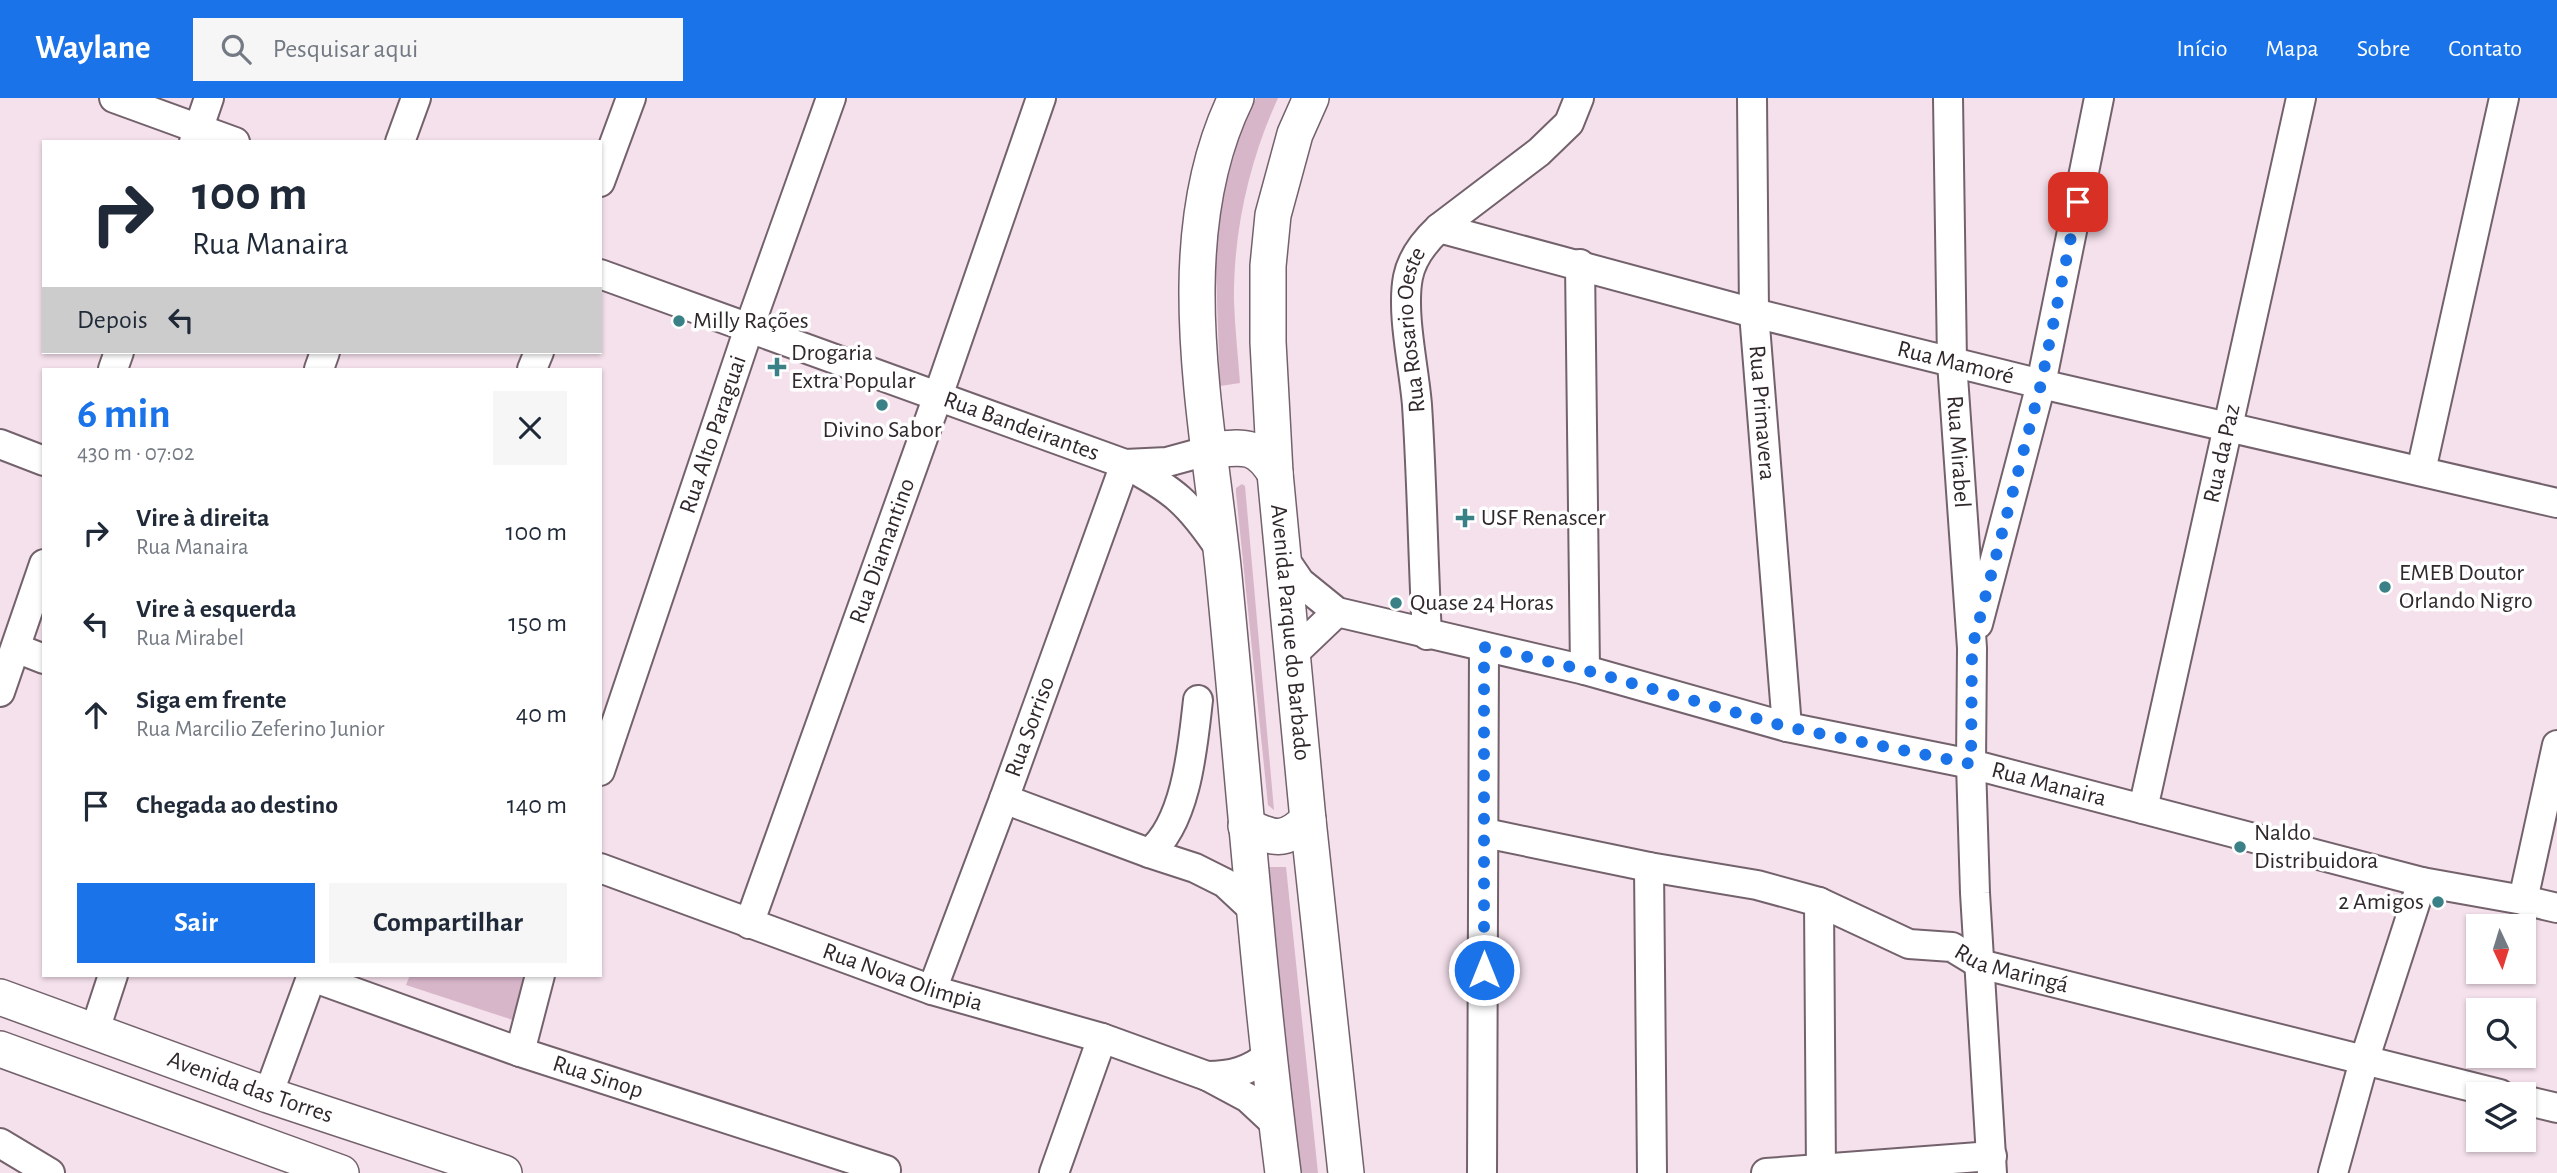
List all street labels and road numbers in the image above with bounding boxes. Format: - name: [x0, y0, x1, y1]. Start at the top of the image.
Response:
- street label: Rua Rosario Oeste: [1394, 243, 1430, 414]
- street label: Rua Mamoré: [1895, 337, 2016, 389]
- street label: Rua Primavera: [1745, 344, 1779, 481]
- street label: Rua Alto Paraguai: [675, 352, 751, 517]
- street label: Rua Bandeirantes: [940, 387, 1102, 466]
- street label: Rua Mirabel: [1942, 395, 1974, 509]
- street label: Rua da Paz: [2199, 402, 2245, 505]
- street label: Rua Diamantino: [845, 475, 919, 627]
- street label: Avenida Parque do Barbado: [1266, 503, 1314, 762]
- street label: Rua Sorriso: [1001, 674, 1059, 780]
- street label: Rua Manaira: [1989, 758, 2109, 811]
- street label: Rua Nova Olimpia: [819, 939, 985, 1016]
- street label: Rua Maringá: [1950, 939, 2071, 998]
- street label: Avenida das Torres: [164, 1047, 336, 1128]
- street label: Rua Sinop: [550, 1051, 646, 1103]

